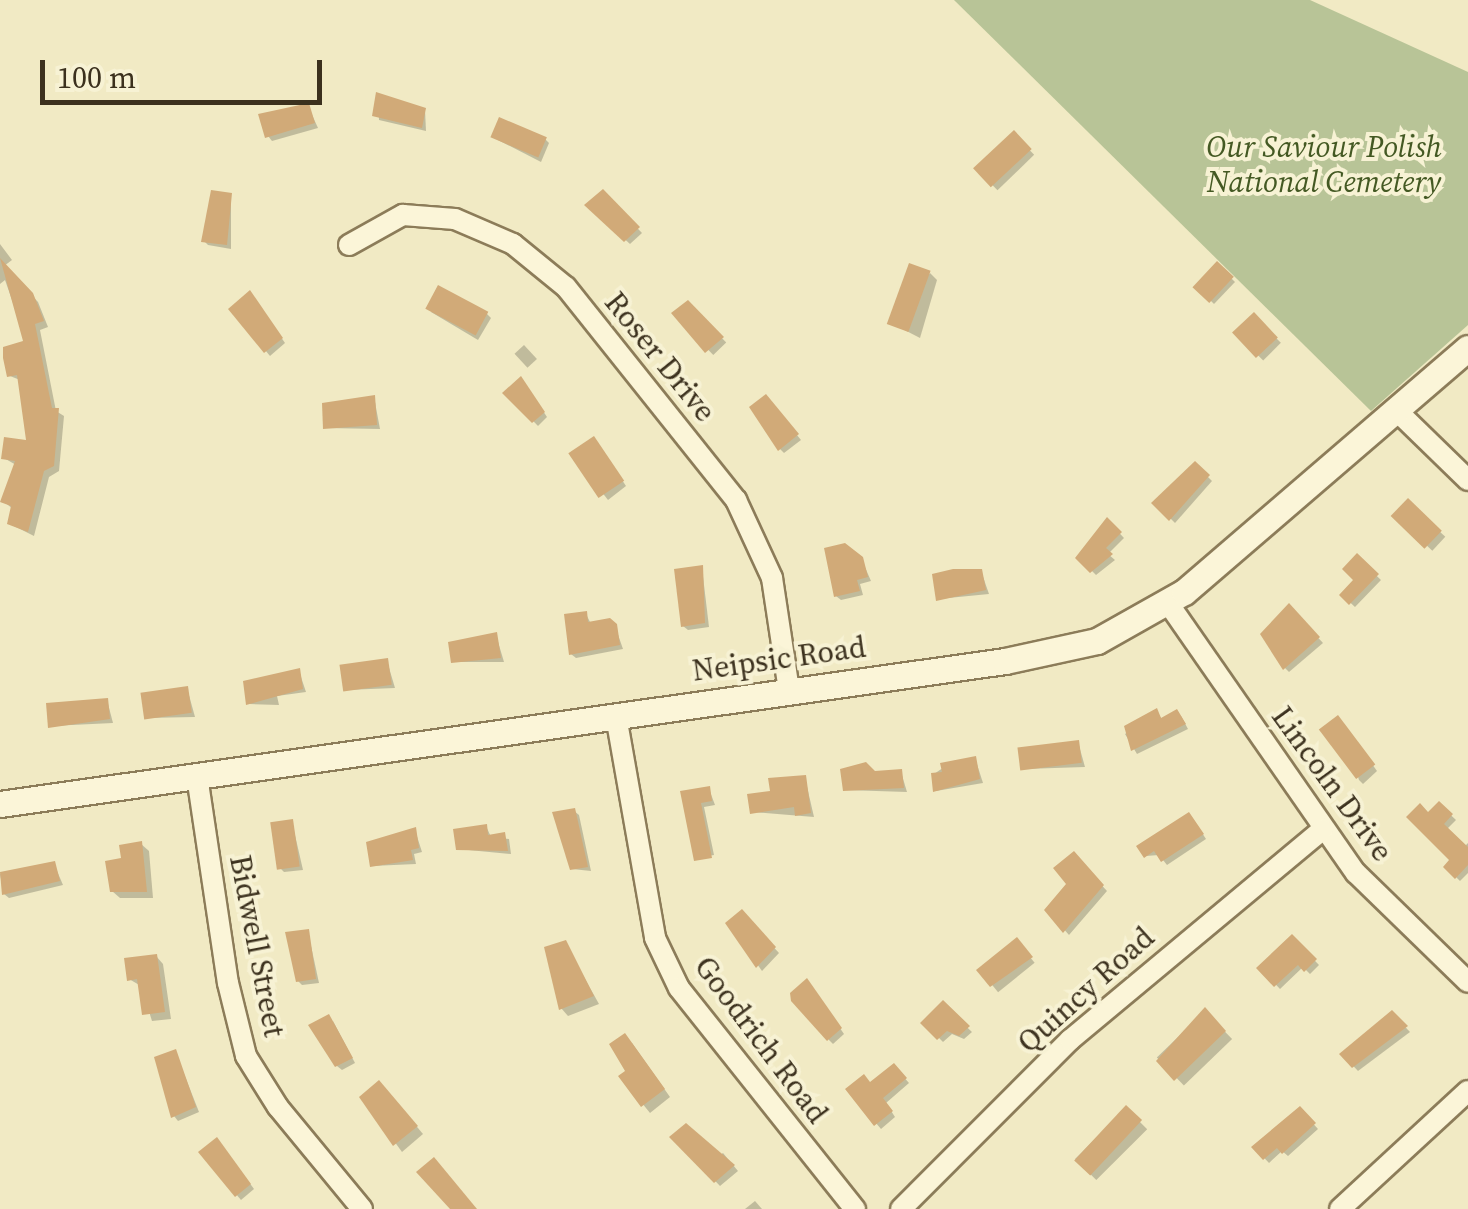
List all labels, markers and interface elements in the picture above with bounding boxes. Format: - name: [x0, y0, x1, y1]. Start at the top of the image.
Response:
- scale bar: [45, 40, 328, 102]
- text: 100 m: [57, 57, 136, 98]
- park label: Our Saviour Polish National Cemetery: [1206, 129, 1442, 200]
- street label: Roser Drive: [597, 285, 723, 429]
- street label: Neipsic Road: [690, 629, 868, 689]
- street label: Lincoln Drive: [1264, 700, 1400, 868]
- street label: Bidwell Street: [222, 852, 292, 1040]
- street label: Quincy Road: [1010, 919, 1162, 1061]
- street label: Goodrich Road: [687, 950, 835, 1130]

